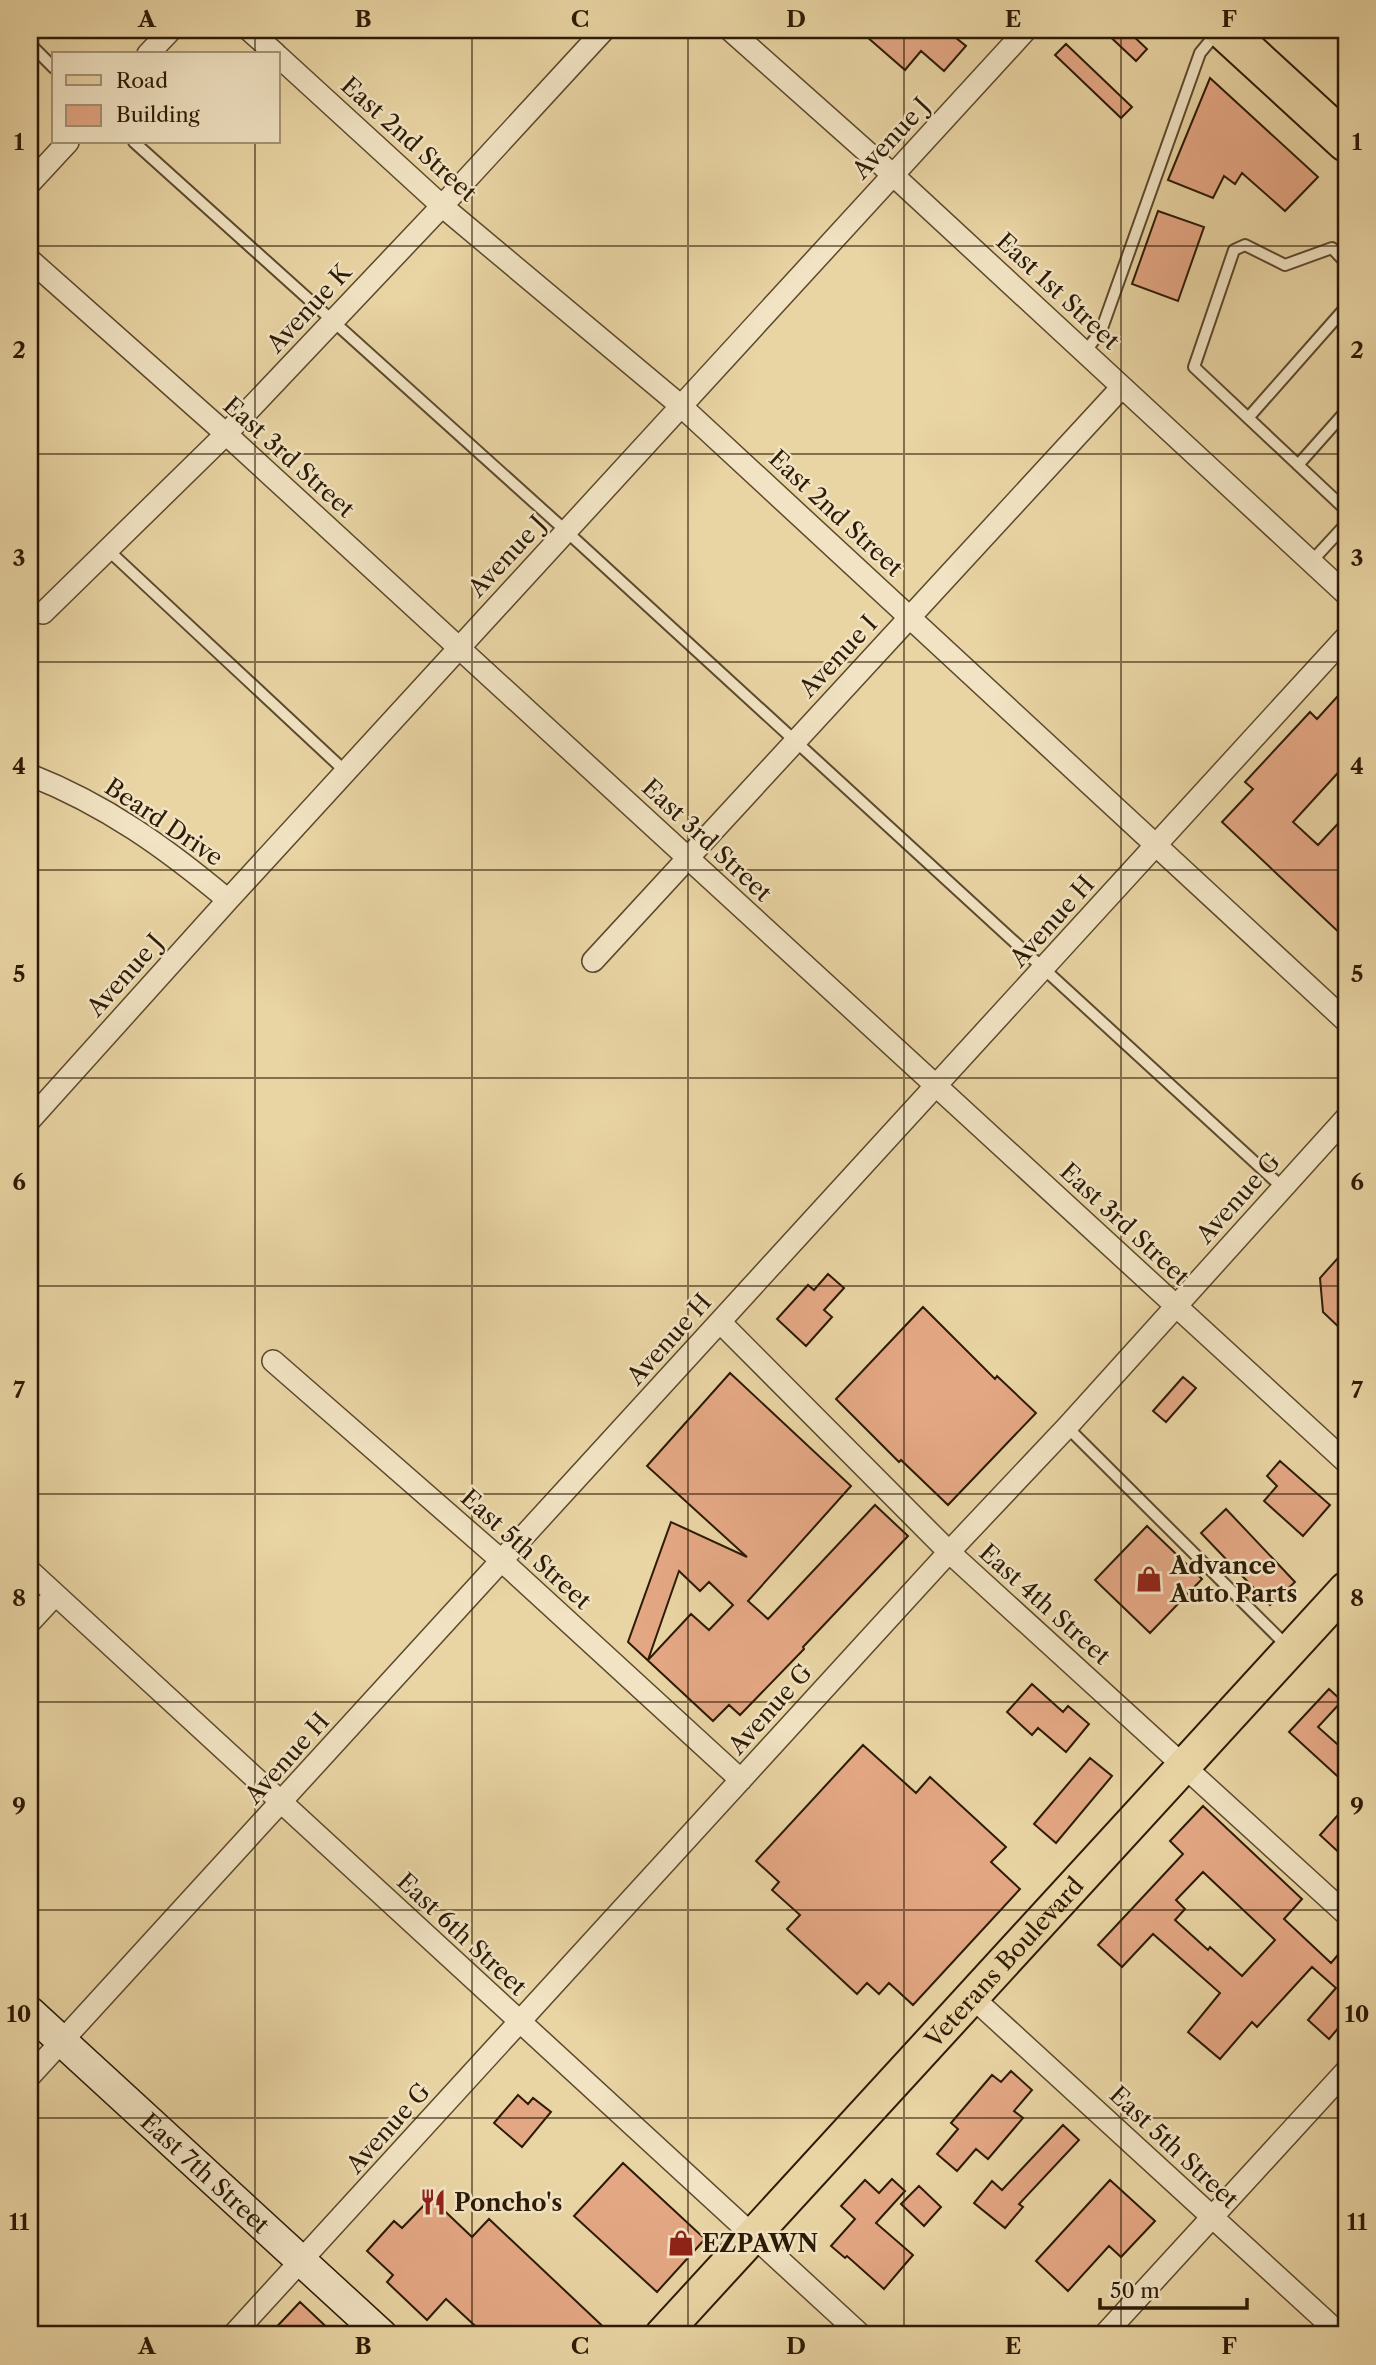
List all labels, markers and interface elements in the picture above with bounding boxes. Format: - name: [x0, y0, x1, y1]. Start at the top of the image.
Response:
- text: A: [137, 5, 157, 33]
- text: B: [354, 5, 372, 33]
- text: C: [571, 5, 589, 33]
- text: D: [786, 5, 806, 33]
- text: E: [1005, 5, 1021, 33]
- text: F: [1221, 5, 1237, 33]
- legend: [52, 52, 280, 144]
- text: Road: [116, 68, 168, 93]
- street label: East 2nd Street: [335, 71, 483, 208]
- street label: Avenue J: [845, 91, 936, 185]
- text: Building: [116, 102, 201, 127]
- text: 1: [14, 128, 25, 156]
- text: 1: [1352, 128, 1363, 156]
- street label: East 1st Street: [990, 227, 1126, 356]
- street label: Avenue K: [260, 257, 358, 359]
- text: 2: [12, 336, 26, 364]
- text: 2: [1350, 336, 1364, 364]
- street label: East 3rd Street: [217, 391, 361, 524]
- street label: East 2nd Street: [763, 444, 909, 583]
- street label: Avenue J: [461, 509, 552, 603]
- text: 3: [13, 544, 26, 572]
- text: 3: [1351, 544, 1364, 572]
- street label: Avenue I: [792, 609, 883, 703]
- text: 4: [12, 752, 26, 780]
- text: 4: [1350, 752, 1364, 780]
- street label: Beard Drive: [99, 772, 229, 872]
- street label: East 3rd Street: [636, 773, 778, 908]
- street label: Avenue H: [1003, 870, 1100, 973]
- street label: Avenue J: [80, 928, 169, 1023]
- text: 5: [13, 960, 25, 988]
- text: 5: [1351, 960, 1363, 988]
- street label: Avenue G: [1189, 1147, 1286, 1250]
- street label: East 3rd Street: [1054, 1157, 1196, 1292]
- text: 6: [12, 1168, 26, 1196]
- text: 6: [1350, 1168, 1364, 1196]
- street label: Avenue H: [620, 1288, 717, 1391]
- text: 7: [13, 1376, 25, 1404]
- text: 7: [1351, 1376, 1363, 1404]
- street label: East 5th Street: [455, 1483, 598, 1615]
- street label: East 4th Street: [974, 1538, 1117, 1671]
- place label: Advance Auto Parts: [1169, 1551, 1297, 1608]
- shop icon: Advance Auto Parts: [1134, 1564, 1164, 1594]
- text: 8: [12, 1584, 26, 1612]
- text: 8: [1350, 1584, 1364, 1612]
- street label: Avenue G: [721, 1658, 818, 1761]
- street label: Avenue H: [238, 1707, 335, 1810]
- text: 9: [12, 1792, 26, 1820]
- text: 9: [1350, 1792, 1364, 1820]
- street label: East 6th Street: [391, 1867, 533, 2002]
- street label: Veterans Boulevard: [918, 1871, 1090, 2054]
- text: 10: [7, 2000, 31, 2028]
- text: 10: [1345, 2000, 1369, 2028]
- street label: Avenue G: [339, 2077, 436, 2180]
- street label: East 5th Street: [1104, 2080, 1245, 2214]
- street label: East 7th Street: [135, 2107, 276, 2239]
- restaurant icon: Poncho's: [418, 2187, 448, 2217]
- place label: Poncho's: [454, 2188, 562, 2217]
- text: 11: [9, 2208, 30, 2236]
- text: 11: [1347, 2208, 1368, 2236]
- shop icon: EZPAWN: [666, 2228, 696, 2258]
- place label: EZPAWN: [702, 2229, 818, 2258]
- scale bar: [1100, 2267, 1246, 2311]
- text: 50 m: [1110, 2278, 1160, 2303]
- text: A: [137, 2332, 157, 2360]
- text: B: [354, 2332, 372, 2360]
- text: C: [571, 2332, 589, 2360]
- text: D: [786, 2332, 806, 2360]
- text: E: [1005, 2332, 1021, 2360]
- text: F: [1221, 2332, 1237, 2360]

